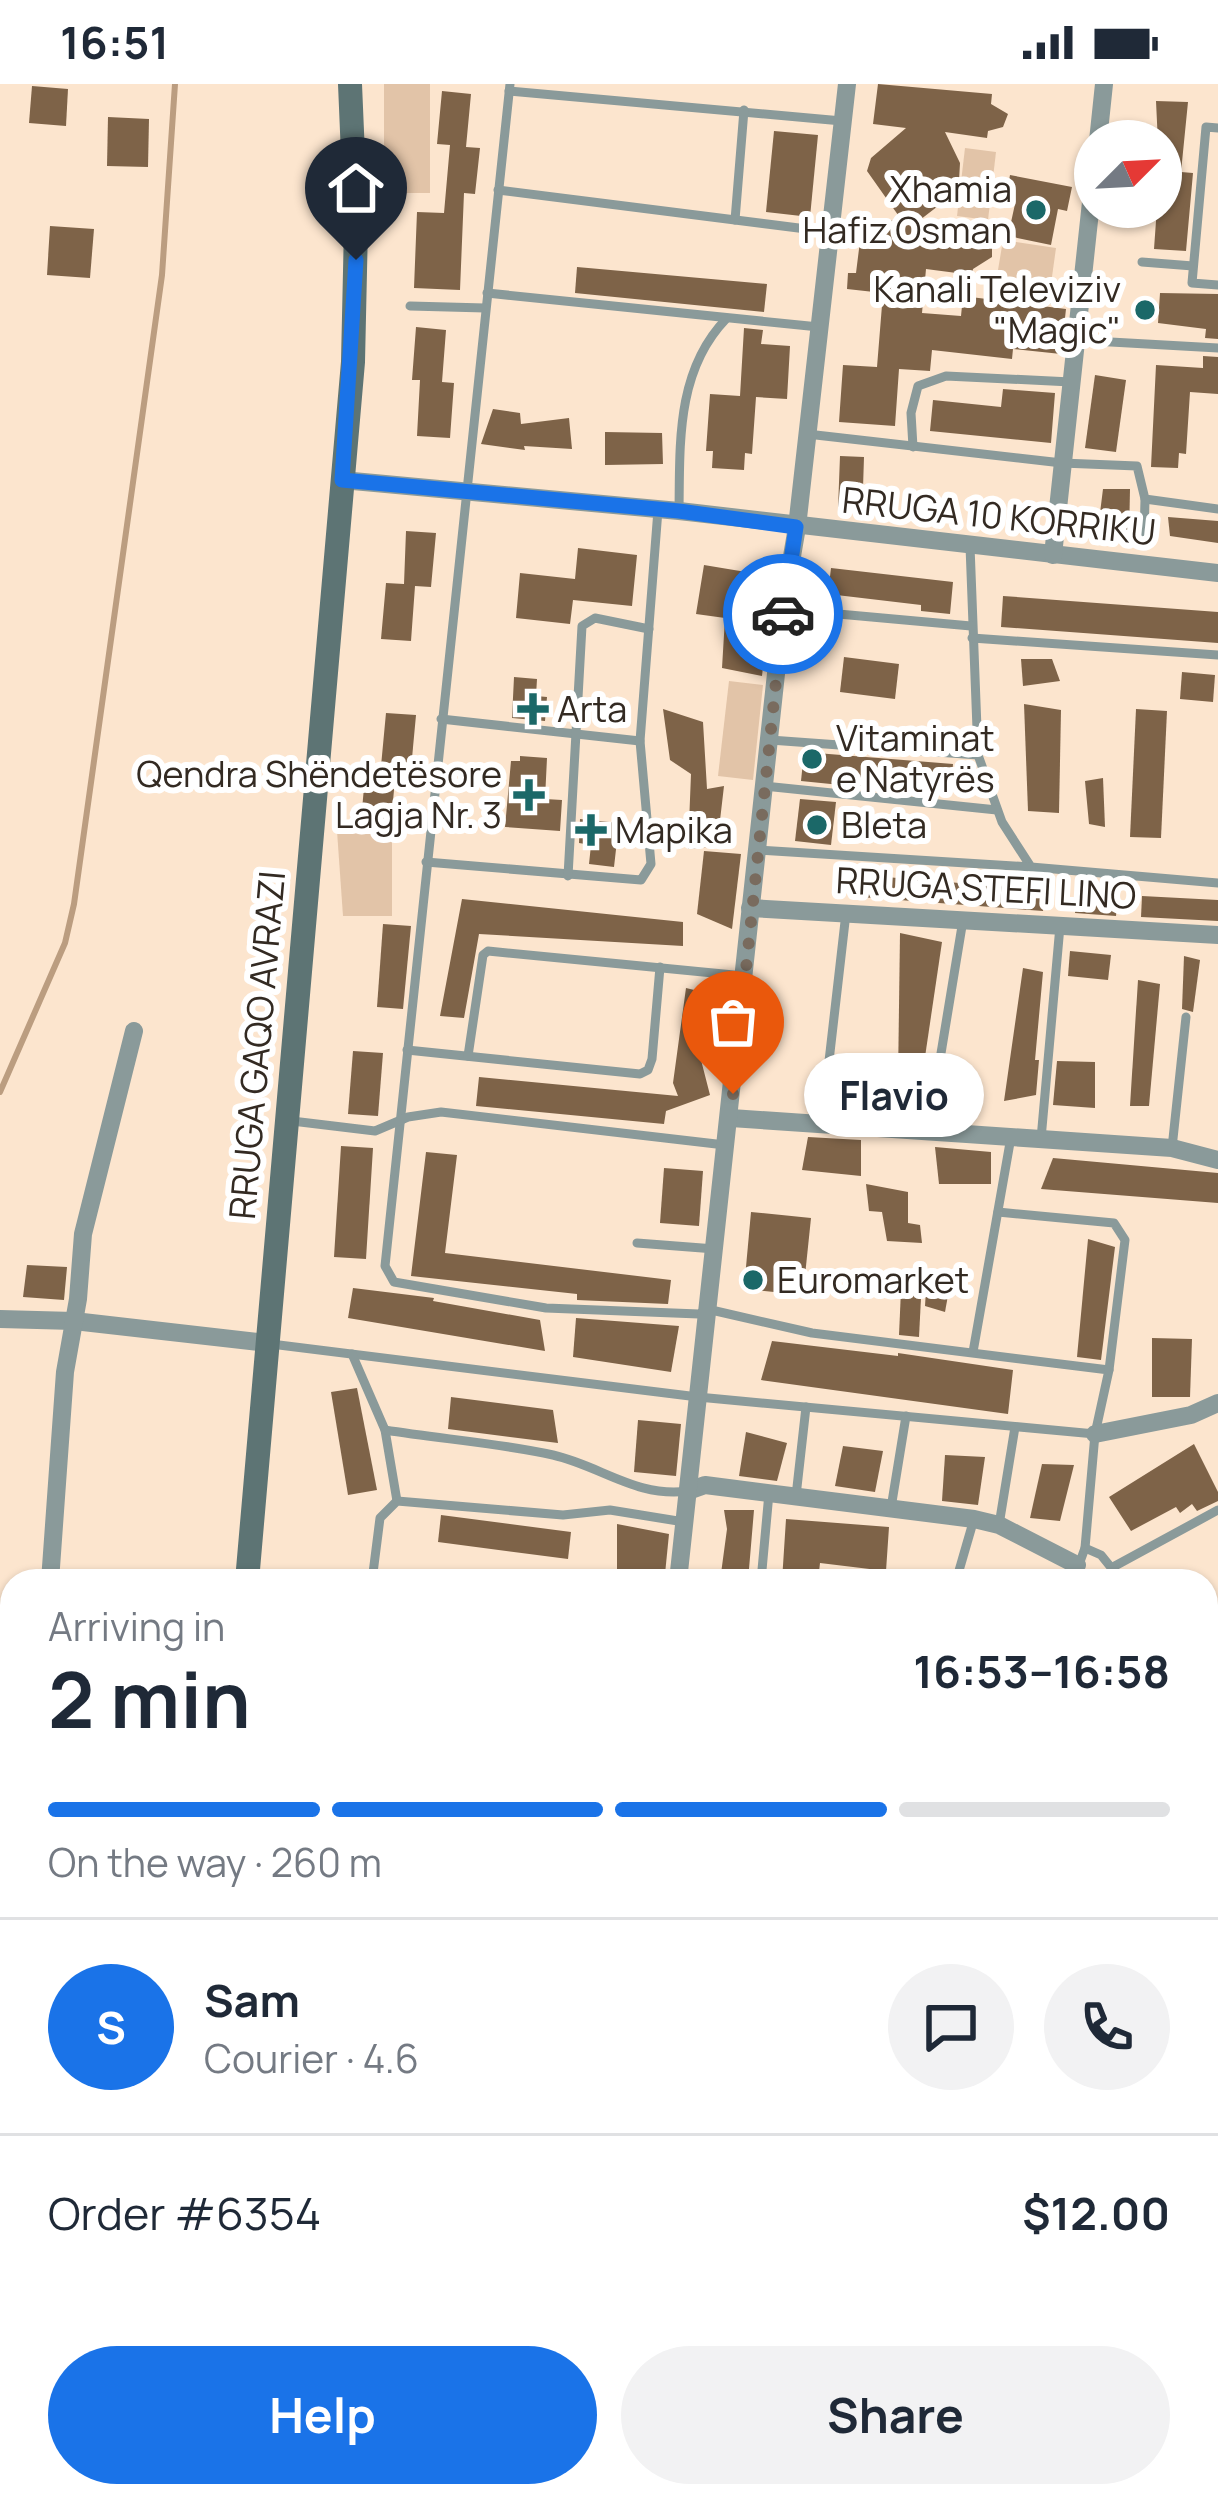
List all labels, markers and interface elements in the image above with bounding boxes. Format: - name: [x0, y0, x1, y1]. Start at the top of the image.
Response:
- text: 16:51: [60, 11, 169, 73]
- north arrow: [1074, 120, 1182, 228]
- map controls: [1074, 120, 1182, 228]
- pin: [305, 137, 407, 260]
- icon: home: [323, 155, 389, 221]
- place label: Xhamia Hafiz Osman: [803, 164, 1012, 254]
- marker: Xhamia Hafiz Osman: [1023, 197, 1049, 223]
- place label: Kanali Televiziv "Magic": [873, 264, 1121, 354]
- marker: Kanali Televiziv "Magic": [1132, 297, 1158, 323]
- street label: RRUGA 10 KORRIKU: [840, 475, 1158, 556]
- courier: [723, 554, 843, 674]
- icon: car: [750, 581, 816, 647]
- place label: Arta: [557, 684, 627, 733]
- marker: Arta: [520, 696, 546, 722]
- place label: Vitaminat e Natyrës: [836, 713, 995, 803]
- marker: Vitaminat e Natyrës: [799, 746, 825, 772]
- place label: Qendra Shëndetësore Lagja Nr. 3: [136, 749, 502, 839]
- marker: Qendra Shëndetësore Lagja Nr. 3: [513, 779, 545, 811]
- place label: Bleta: [841, 800, 927, 849]
- place label: Mapika: [615, 805, 733, 854]
- marker: Bleta: [804, 812, 830, 838]
- marker: Mapika: [578, 817, 604, 843]
- street label: RRUGA STEFI LINO: [835, 855, 1137, 920]
- street label: RRUGA GAQO AVRAZI: [217, 869, 296, 1221]
- pin: [682, 971, 784, 1094]
- icon: bag: [700, 989, 766, 1055]
- callout: Flavio: [805, 1052, 985, 1136]
- text: Flavio: [839, 1068, 949, 1122]
- place label: Euromarket: [777, 1255, 969, 1304]
- marker: Euromarket: [740, 1267, 766, 1293]
- text: Arriving in: [48, 1599, 225, 1653]
- text: 16:53–16:58: [913, 1640, 1170, 1702]
- text: 2 min: [48, 1645, 251, 1751]
- text: On the way · 260 m: [48, 1835, 382, 1889]
- button: chat: [888, 1964, 1014, 2090]
- button: phone: [1044, 1964, 1170, 2090]
- text: Sam: [204, 1969, 300, 2031]
- text: S: [96, 1996, 126, 2058]
- text: Courier · 4.6: [204, 2031, 419, 2085]
- text: Order #6354: [48, 2182, 321, 2244]
- text: $12.00: [1022, 2182, 1170, 2244]
- button: Help: [48, 2346, 597, 2484]
- button: Share: [621, 2346, 1170, 2484]

